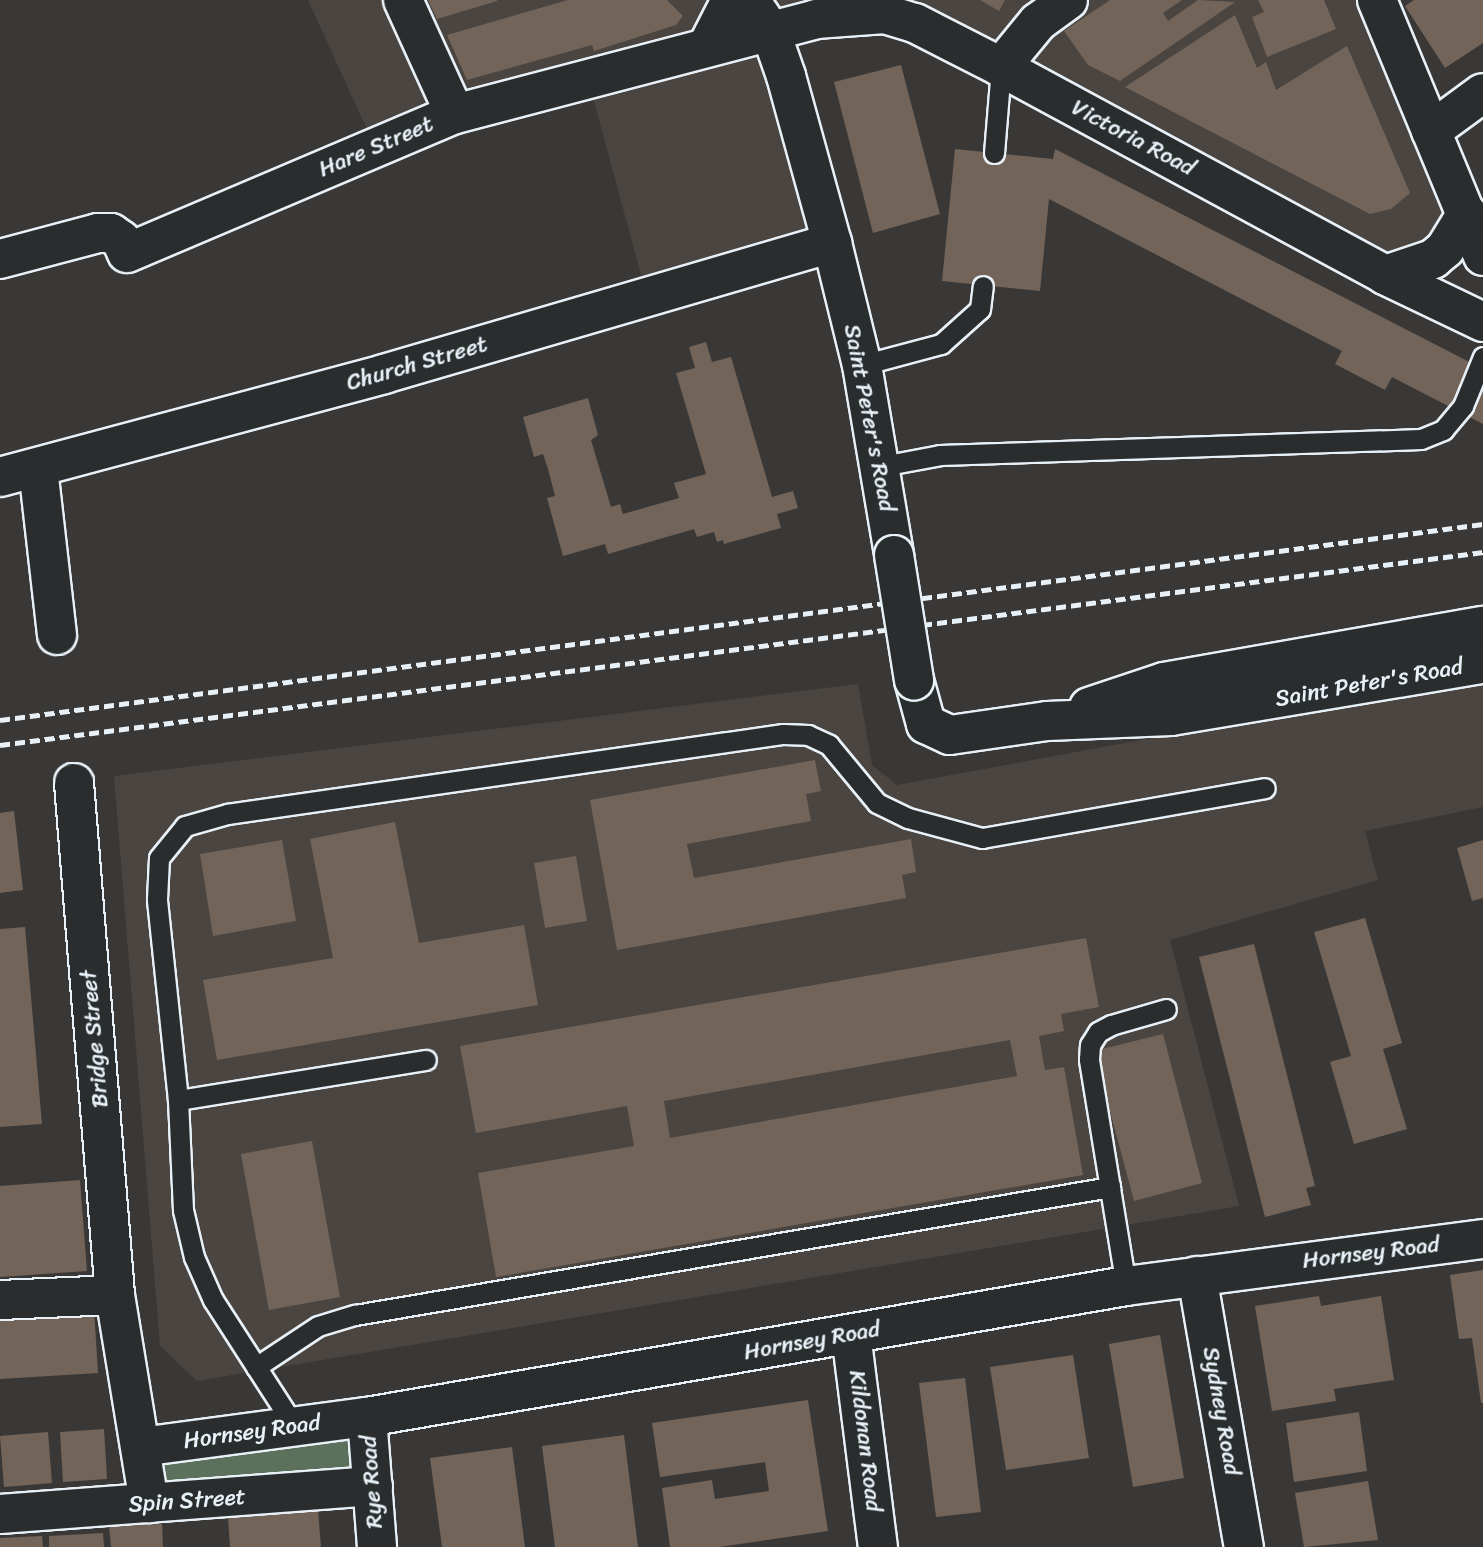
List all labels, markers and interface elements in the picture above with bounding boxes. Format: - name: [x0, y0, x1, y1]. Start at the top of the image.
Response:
- street label: Victoria Road: [1067, 94, 1199, 182]
- street label: Hare Street: [315, 110, 437, 184]
- street label: Saint Peter's Road: [837, 322, 901, 514]
- street label: Church Street: [344, 331, 490, 397]
- street label: Saint Peter's Road: [1272, 653, 1466, 713]
- street label: Bridge Street: [75, 969, 115, 1109]
- street label: Hornsey Road: [1301, 1231, 1441, 1275]
- street label: Hornsey Road: [742, 1315, 882, 1367]
- street label: Sydney Road: [1196, 1345, 1246, 1477]
- street label: Kildonan Road: [843, 1369, 887, 1513]
- street label: Hornsey Road: [182, 1409, 322, 1455]
- street label: Rye Road: [355, 1435, 389, 1529]
- street label: Spin Street: [127, 1483, 247, 1519]

